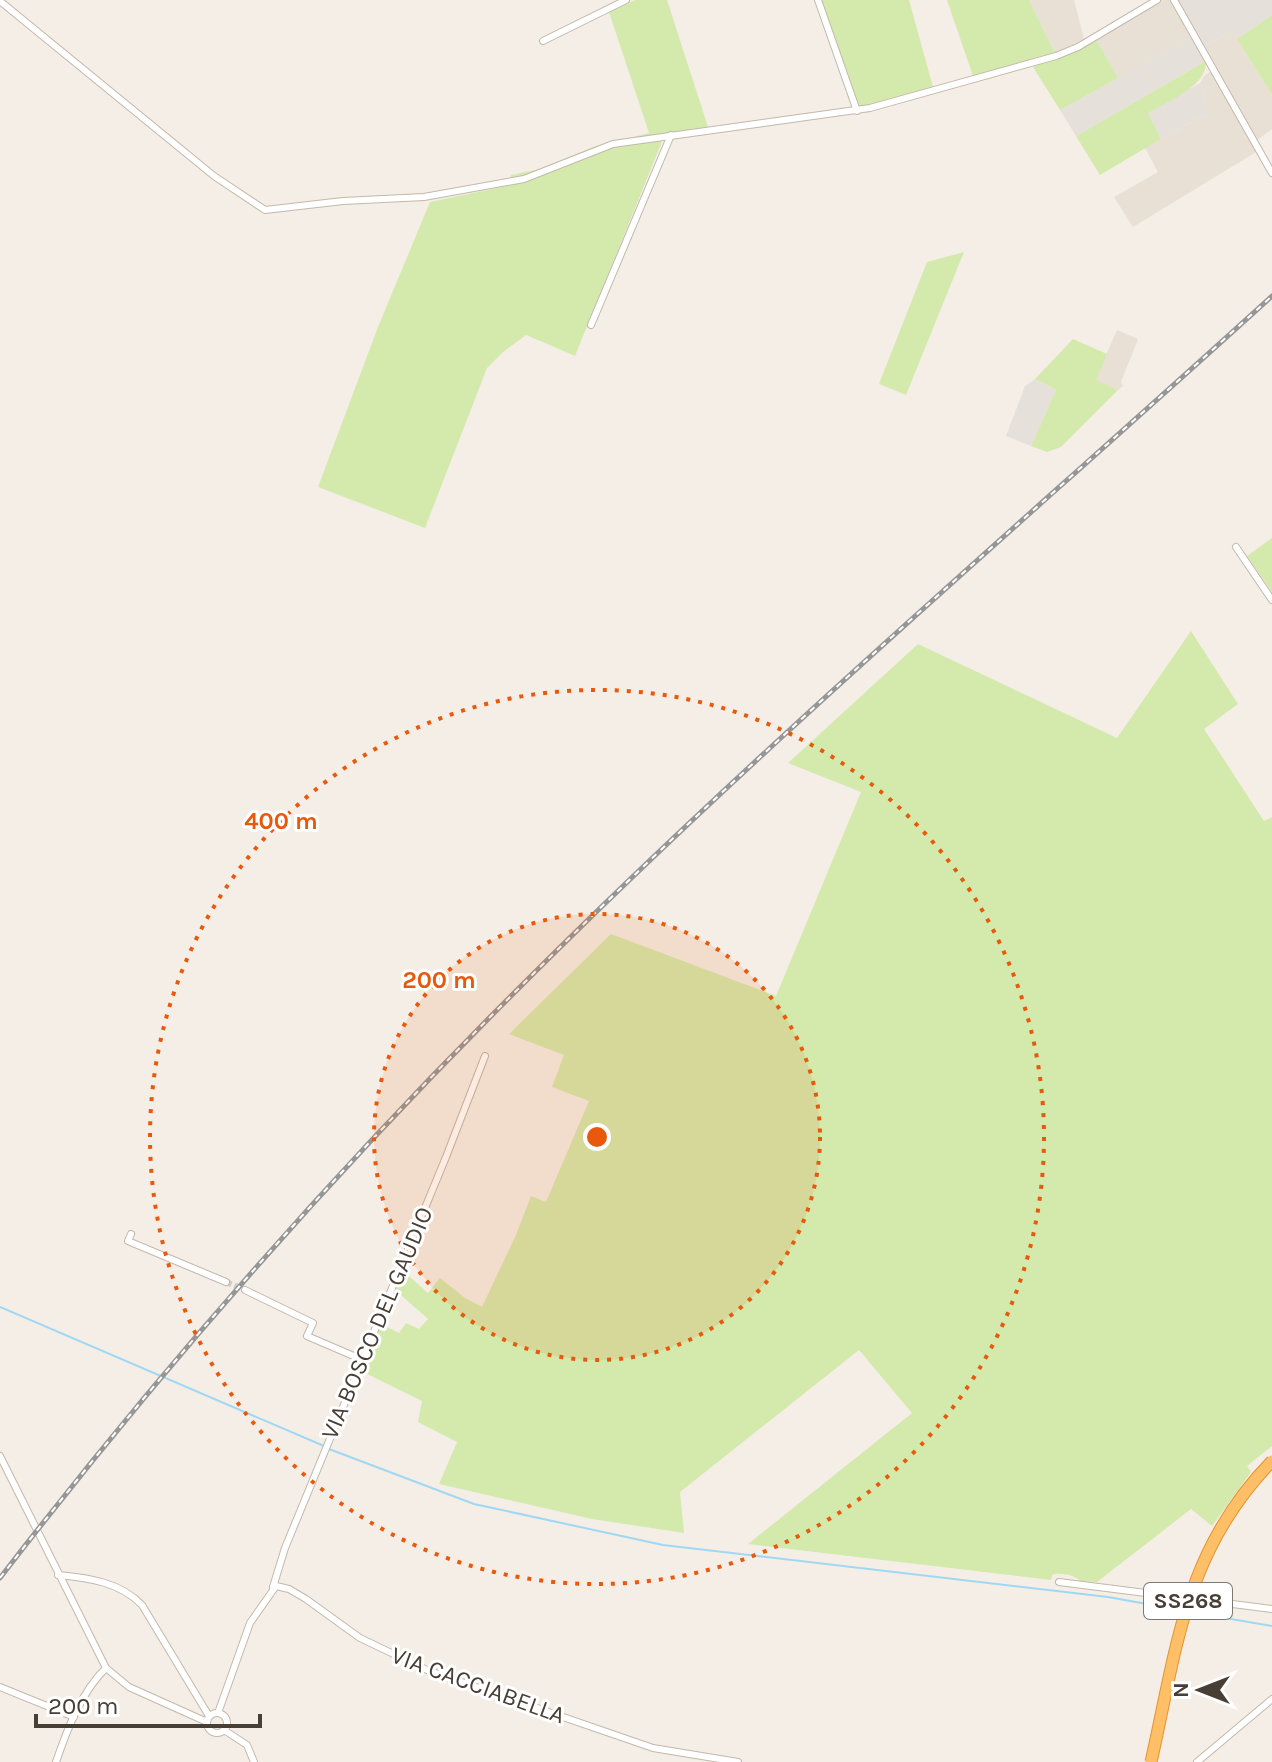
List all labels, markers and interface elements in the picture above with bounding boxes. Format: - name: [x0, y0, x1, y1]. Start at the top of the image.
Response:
- text: 400 m: [244, 807, 318, 835]
- text: 200 m: [402, 966, 476, 994]
- centre of rings: [583, 1123, 611, 1151]
- street label: VIA BOSCO DEL GAUDIO: [315, 1203, 439, 1443]
- road number: SS268: [1144, 1583, 1232, 1619]
- street label: VIA CACCIABELLA: [387, 1641, 569, 1729]
- north arrow: [1160, 1650, 1240, 1730]
- scale bar: [36, 1678, 260, 1728]
- text: N: [1168, 1682, 1194, 1698]
- text: 200 m: [48, 1692, 119, 1720]

